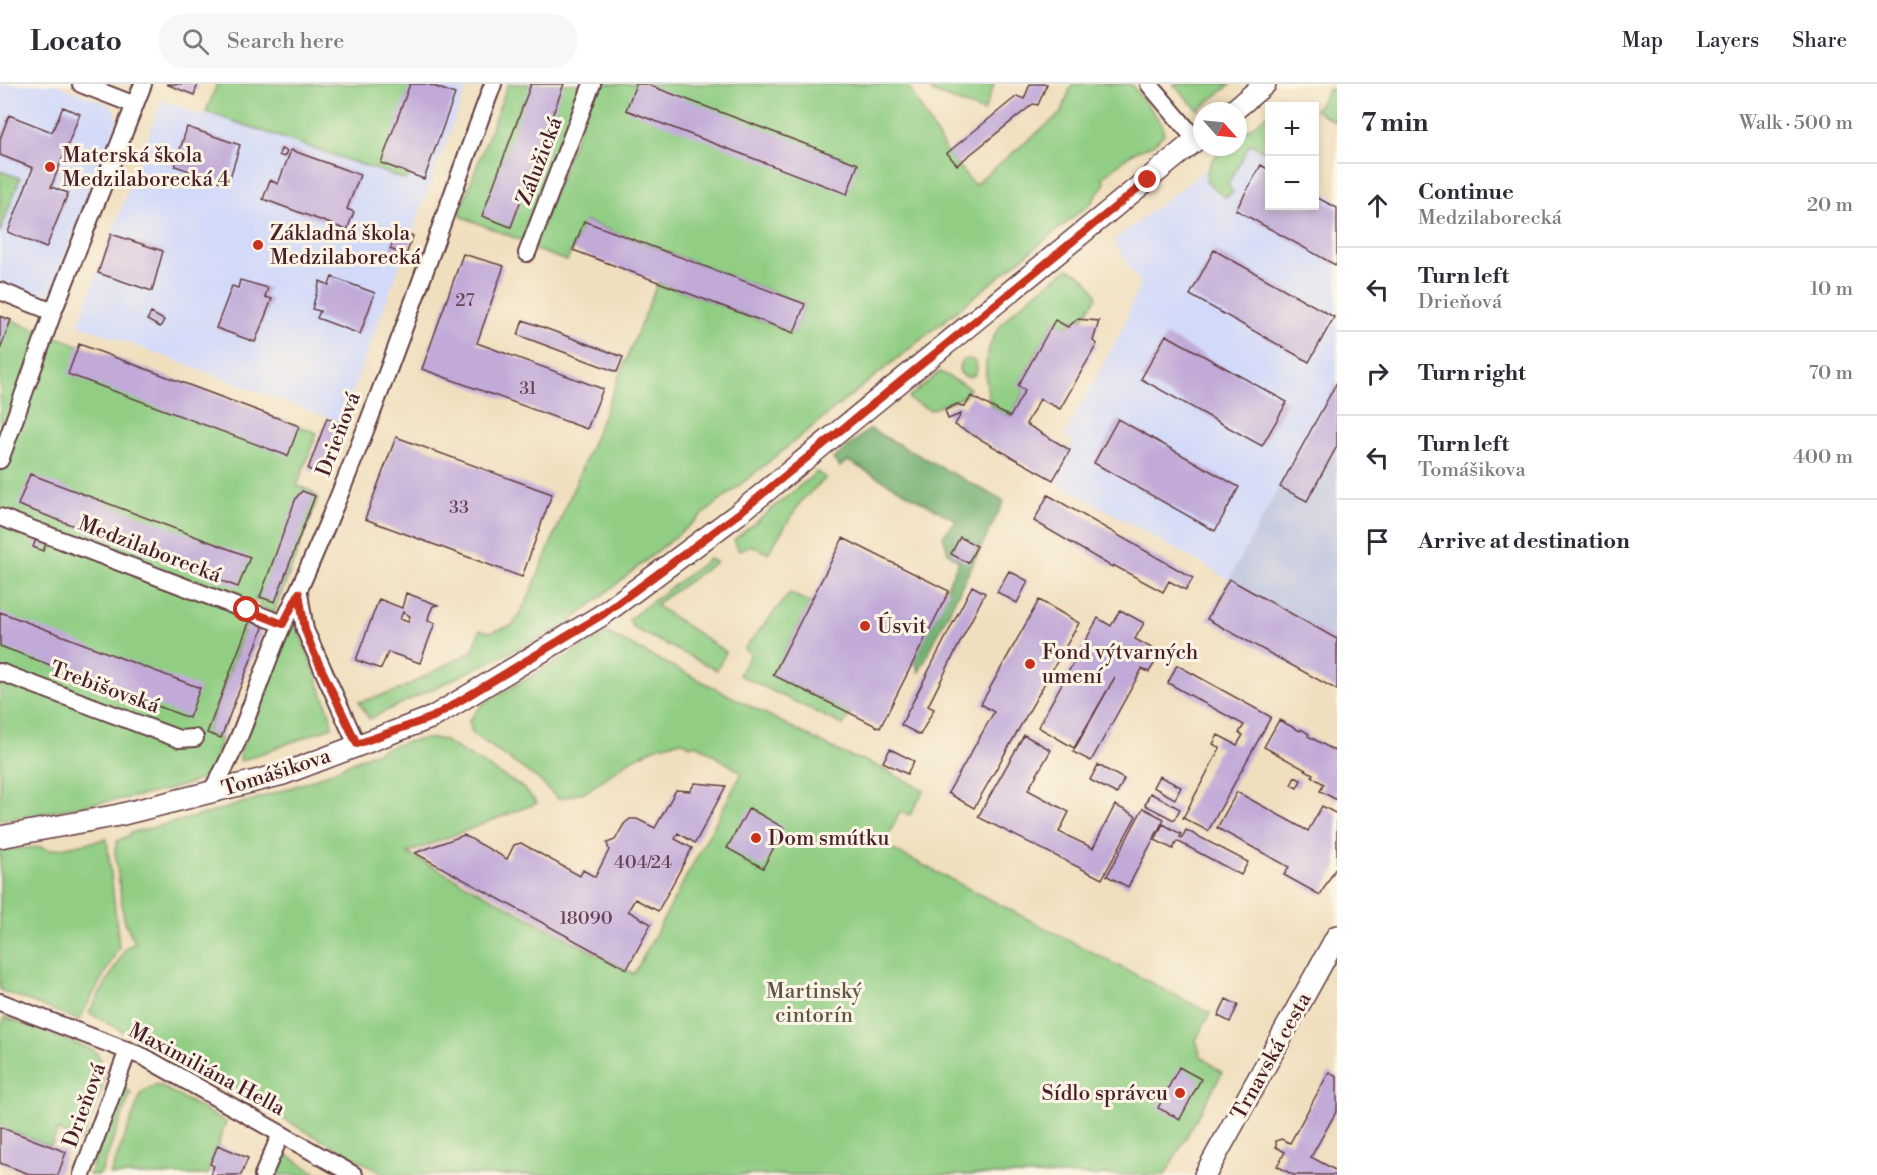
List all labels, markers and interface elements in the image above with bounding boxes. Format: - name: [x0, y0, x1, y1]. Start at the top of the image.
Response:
- search box: [158, 14, 578, 68]
- text: Locato: [30, 24, 122, 59]
- icon: search: [179, 25, 212, 58]
- text: Search here: [227, 28, 344, 55]
- text: Map: [1622, 28, 1663, 54]
- text: Layers: [1696, 28, 1759, 54]
- text: Share: [1792, 28, 1847, 54]
- north arrow: [1193, 102, 1247, 156]
- map controls: [1265, 102, 1319, 210]
- button: +: [1265, 102, 1319, 156]
- text: 7 min: [1361, 107, 1428, 139]
- text: Walk · 500 m: [1739, 111, 1853, 136]
- street label: Zálužická: [511, 113, 569, 209]
- place label: Materská škola Medzilaborecká 4: [62, 143, 230, 193]
- button: −: [1265, 156, 1319, 210]
- marker: Materská škola Medzilaborecká 4: [43, 160, 57, 174]
- route end: [1134, 166, 1160, 192]
- text: Continue: [1418, 179, 1514, 206]
- icon: ahead: [1361, 189, 1394, 222]
- text: 20 m: [1807, 193, 1853, 218]
- text: Medzilaborecká: [1418, 206, 1562, 231]
- place label: Základná škola Medzilaborecká: [270, 221, 421, 271]
- marker: Základná škola Medzilaborecká: [251, 238, 265, 252]
- text: Turn left: [1418, 263, 1509, 290]
- icon: left: [1361, 273, 1394, 306]
- text: 10 m: [1810, 277, 1853, 302]
- house number: 27: [455, 289, 475, 312]
- text: Drieňová: [1418, 290, 1502, 315]
- icon: right: [1361, 357, 1394, 390]
- text: Turn right: [1418, 360, 1526, 387]
- text: 70 m: [1809, 361, 1853, 386]
- house number: 31: [519, 377, 537, 400]
- street label: Drieňová: [311, 388, 367, 480]
- text: Turn left: [1418, 431, 1509, 458]
- icon: left: [1361, 441, 1394, 474]
- text: 400 m: [1793, 445, 1853, 470]
- text: Tomášikova: [1418, 458, 1526, 483]
- house number: 33: [449, 496, 469, 519]
- street label: Medzilaborecká: [74, 511, 225, 589]
- icon: arrive: [1361, 525, 1394, 558]
- text: Arrive at destination: [1418, 528, 1630, 555]
- route start: [233, 596, 259, 622]
- place label: Úsvit: [877, 611, 927, 640]
- marker: Úsvit: [858, 619, 872, 633]
- place label: Fond výtvarných umení: [1042, 640, 1199, 690]
- street label: Trebišovská: [46, 656, 163, 720]
- marker: Fond výtvarných umení: [1023, 657, 1037, 671]
- street label: Tomášikova: [219, 743, 334, 803]
- place label: Dom smútku: [768, 826, 889, 852]
- marker: Dom smútku: [749, 831, 763, 845]
- house number: 404/24: [614, 851, 672, 874]
- house number: 18090: [559, 907, 613, 930]
- park label: Martinský cintorín: [766, 979, 863, 1029]
- street label: Trnavská cesta: [1226, 988, 1318, 1125]
- street label: Maximiliána Hella: [124, 1018, 290, 1122]
- street label: Drieňová: [58, 1059, 112, 1151]
- place label: Sídlo správcu: [1041, 1081, 1168, 1107]
- marker: Sídlo správcu: [1173, 1086, 1187, 1100]

